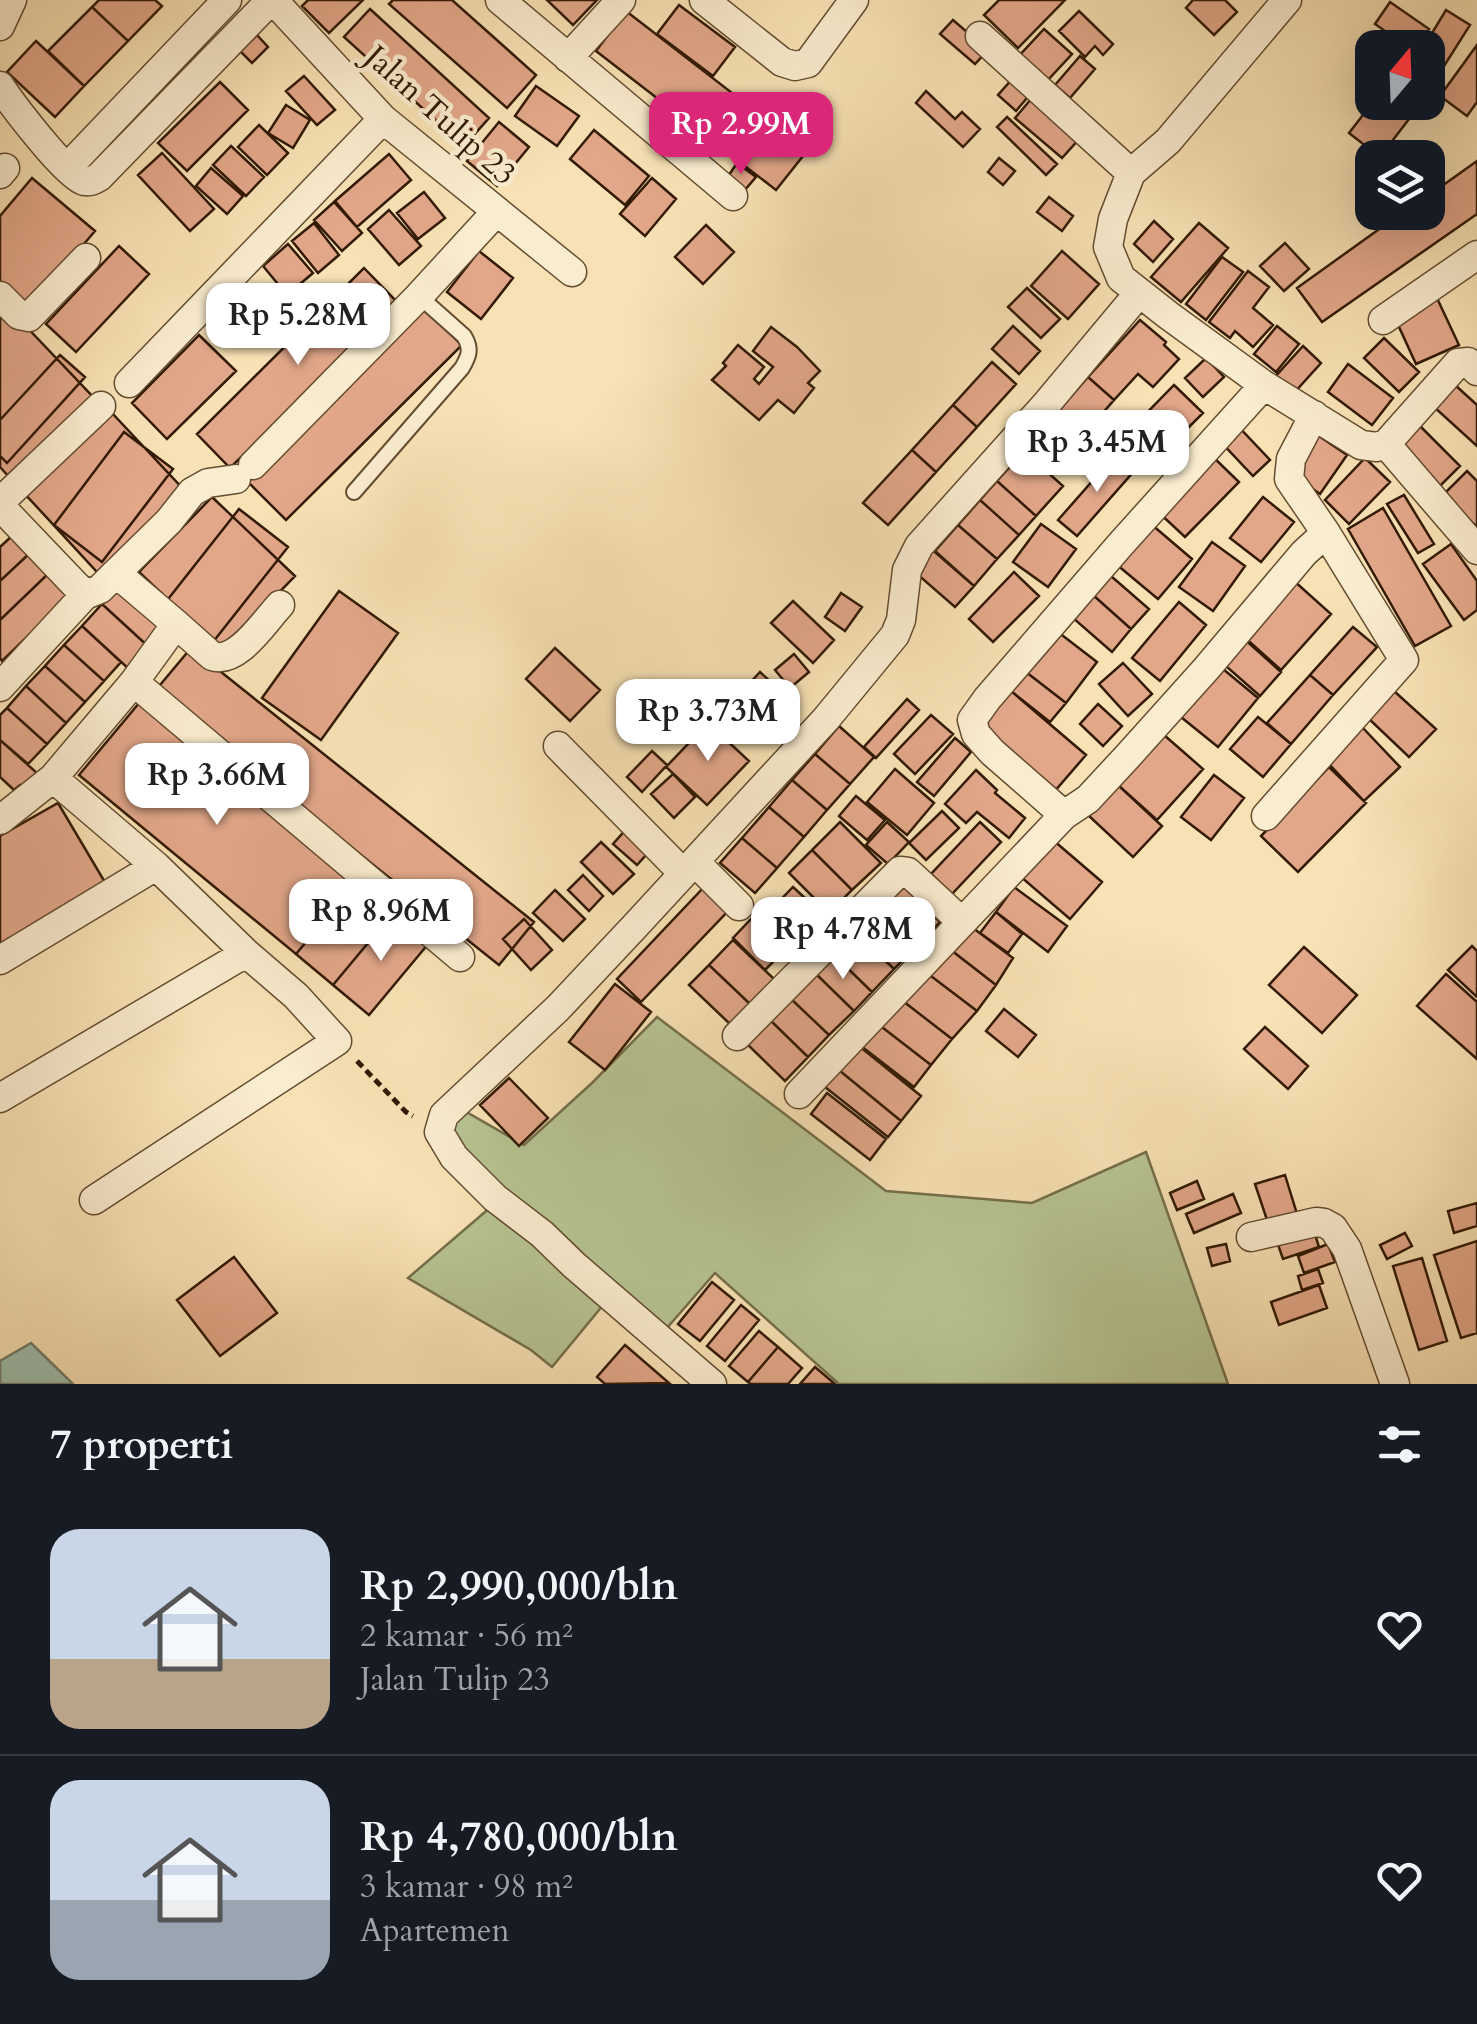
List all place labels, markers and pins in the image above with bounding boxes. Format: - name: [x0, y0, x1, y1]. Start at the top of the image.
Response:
- pin: Rp 2.99M: [638, 92, 844, 177]
- pin: Rp 5.28M: [195, 283, 401, 368]
- pin: Rp 3.45M: [994, 410, 1200, 495]
- pin: Rp 3.73M: [605, 679, 811, 764]
- pin: Rp 3.66M: [114, 743, 320, 828]
- pin: Rp 8.96M: [278, 879, 484, 964]
- pin: Rp 4.78M: [740, 897, 946, 982]

